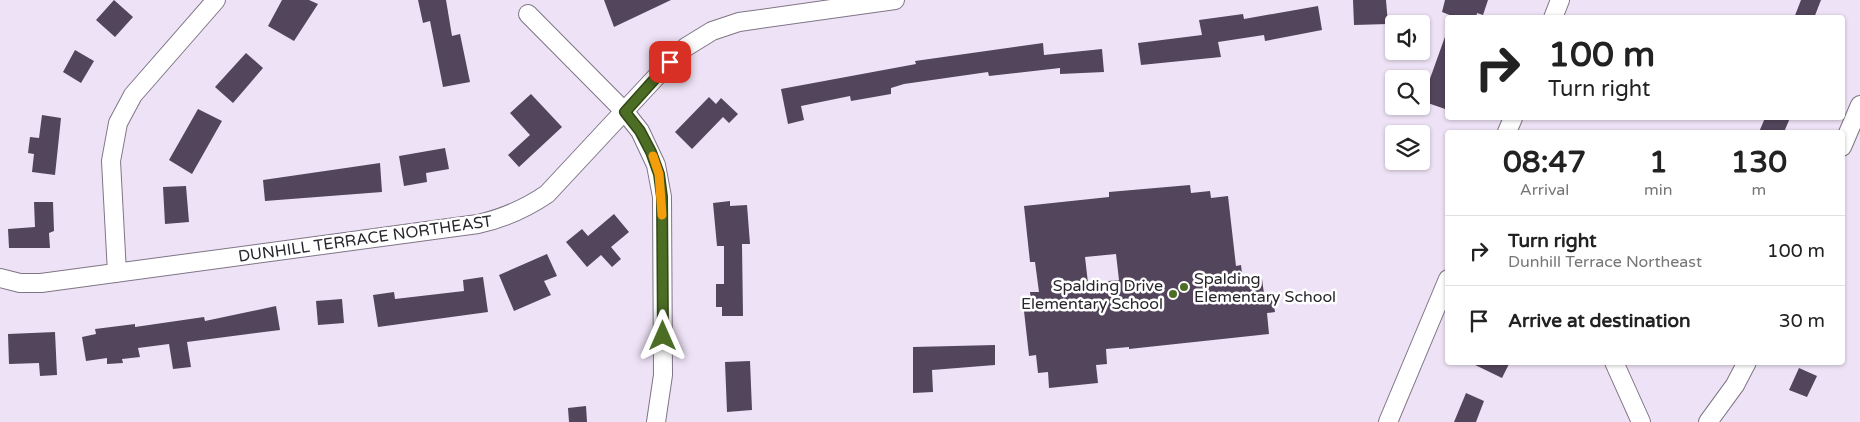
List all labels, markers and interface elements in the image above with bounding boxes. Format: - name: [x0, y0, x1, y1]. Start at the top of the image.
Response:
- map controls: [1385, 15, 1430, 170]
- button: sound: [1385, 15, 1430, 60]
- text: 100 m: [1548, 34, 1655, 76]
- icon: right: [1465, 35, 1530, 100]
- pin: [649, 41, 691, 83]
- icon: arrive: [656, 48, 684, 76]
- button: search: [1385, 70, 1430, 115]
- text: Turn right: [1548, 76, 1650, 102]
- button: layers: [1385, 125, 1430, 170]
- text: 08:47: [1503, 144, 1586, 181]
- text: 1: [1649, 144, 1668, 181]
- text: 130: [1731, 144, 1787, 181]
- text: Arrival: [1520, 180, 1569, 200]
- text: min: [1644, 180, 1673, 200]
- text: m: [1751, 180, 1766, 200]
- street label: DUNHILL TERRACE NORTHEAST: [237, 211, 494, 267]
- text: Turn right: [1508, 230, 1596, 252]
- icon: right: [1465, 237, 1493, 265]
- text: 100 m: [1767, 240, 1825, 262]
- text: Dunhill Terrace Northeast: [1508, 252, 1702, 272]
- place label: Spalding Elementary School: [1194, 269, 1336, 307]
- place label: Spalding Drive Elementary School: [1021, 276, 1163, 314]
- marker: Spalding Elementary School: [1178, 281, 1190, 293]
- marker: Spalding Drive Elementary School: [1167, 288, 1179, 300]
- icon: arrive: [1465, 307, 1493, 335]
- position arrow: [636, 309, 688, 361]
- text: Arrive at destination: [1508, 310, 1691, 332]
- text: 30 m: [1779, 310, 1825, 332]

